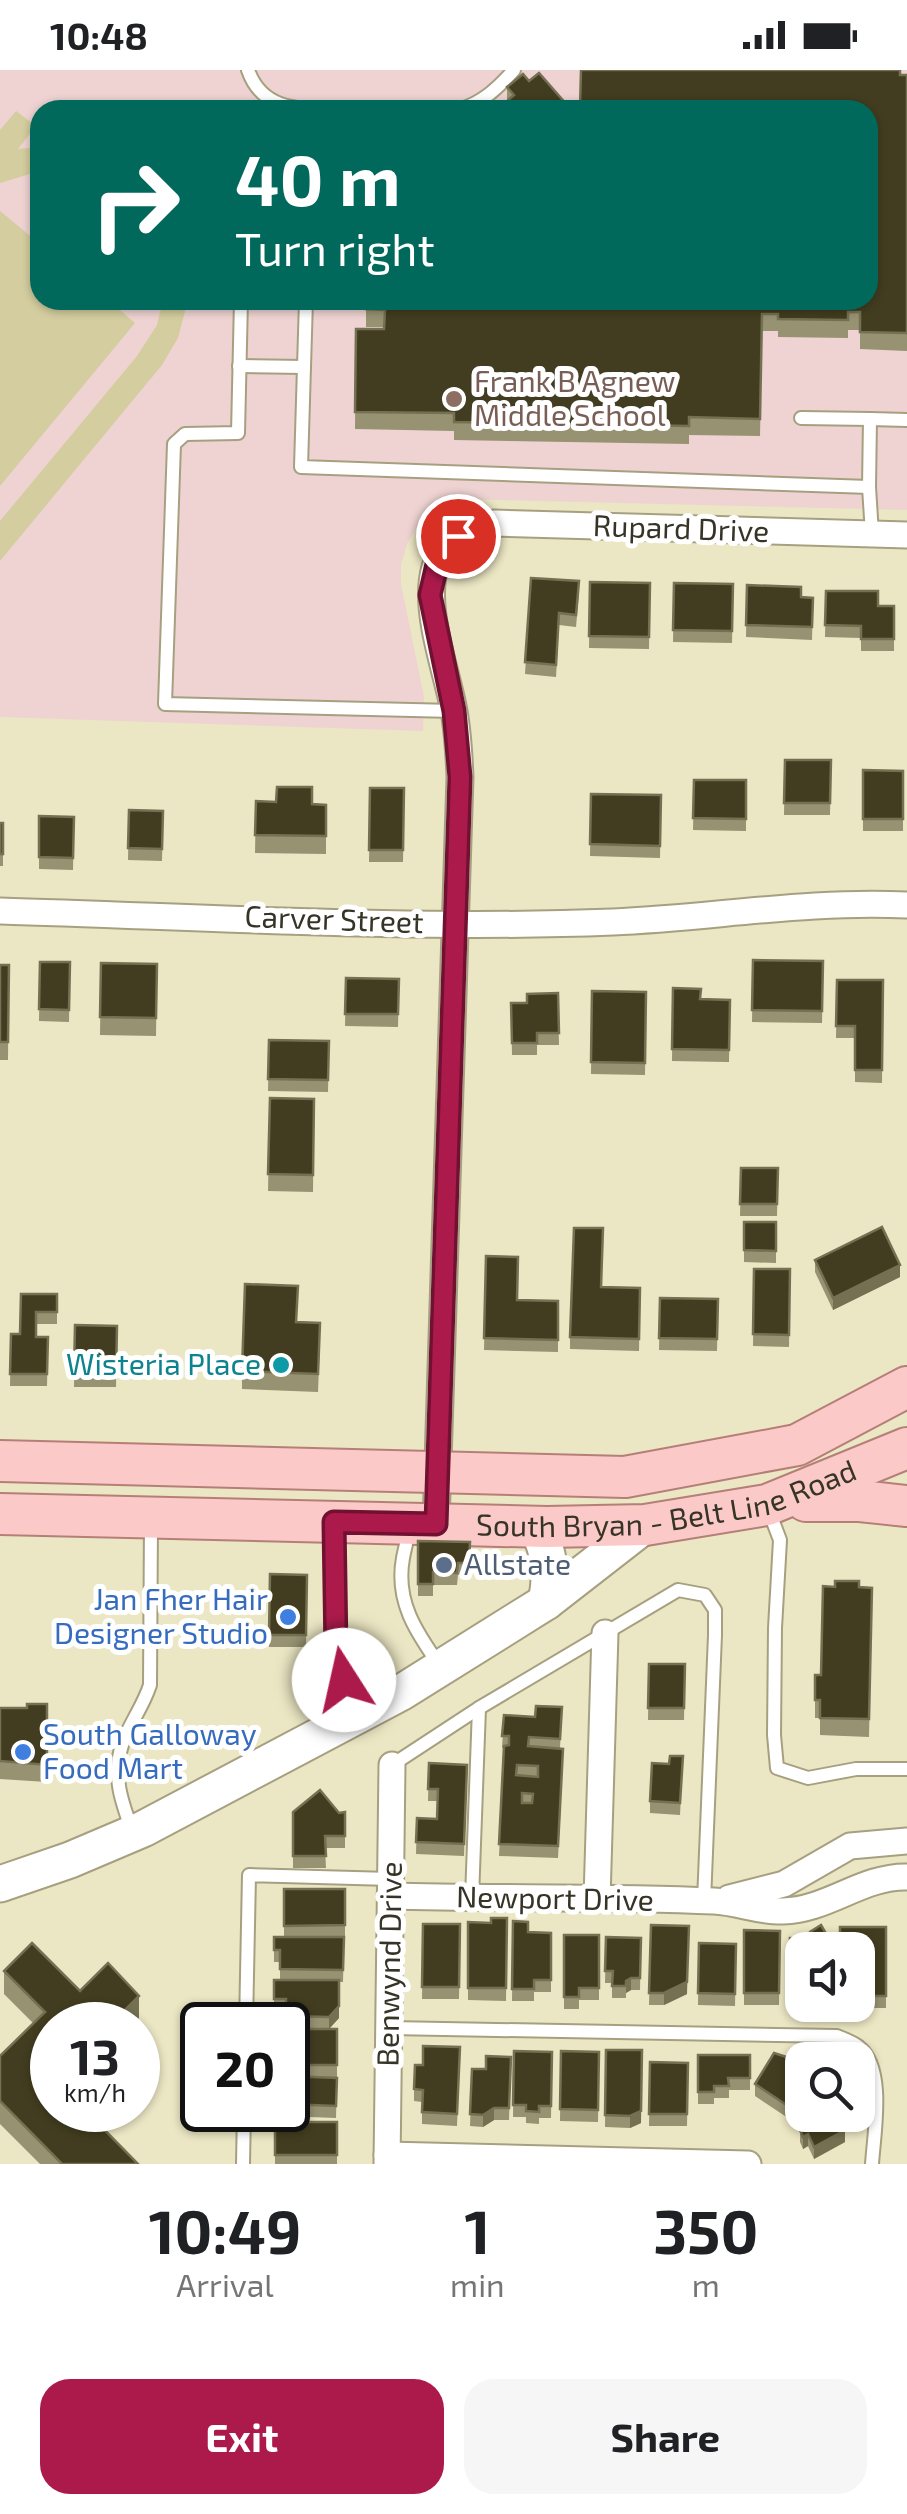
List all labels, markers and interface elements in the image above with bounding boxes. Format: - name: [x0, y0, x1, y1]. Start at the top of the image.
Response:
- text: 10:48: [50, 12, 148, 58]
- text: 40 m: [235, 136, 401, 220]
- icon: right: [70, 140, 200, 270]
- text: Turn right: [235, 221, 435, 275]
- place label: Frank B Agnew Middle School: [474, 362, 675, 432]
- marker: Frank B Agnew Middle School: [443, 388, 465, 410]
- pin: [416, 494, 501, 579]
- street label: Rupard Drive: [592, 506, 770, 548]
- icon: arrive: [431, 509, 486, 564]
- street label: Carver Street: [244, 897, 424, 939]
- place label: Wisteria Place: [66, 1345, 261, 1381]
- marker: Wisteria Place: [270, 1354, 292, 1376]
- street label: South Bryan - Belt Line Road: [476, 1451, 861, 1543]
- place label: Allstate: [464, 1545, 571, 1581]
- marker: Allstate: [433, 1554, 455, 1576]
- place label: Jan Fher Hair Designer Studio: [54, 1580, 268, 1650]
- marker: Jan Fher Hair Designer Studio: [277, 1606, 299, 1628]
- position arrow: [292, 1628, 396, 1732]
- place label: South Galloway Food Mart: [43, 1715, 257, 1785]
- marker: South Galloway Food Mart: [12, 1741, 34, 1763]
- street label: Benwynd Drive: [368, 1861, 408, 2067]
- street label: Newport Drive: [456, 1877, 654, 1917]
- map controls: [785, 1932, 875, 2132]
- button: sound: [785, 1932, 875, 2022]
- speed limit sign: 20: [180, 2002, 310, 2132]
- text: 13: [70, 2025, 120, 2085]
- button: search: [785, 2042, 875, 2132]
- text: km/h: [64, 2077, 126, 2107]
- text: 10:49: [149, 2194, 301, 2266]
- text: 1: [464, 2194, 490, 2266]
- text: 350: [653, 2194, 758, 2266]
- text: Arrival: [176, 2265, 274, 2303]
- text: min: [450, 2265, 505, 2303]
- text: m: [692, 2265, 720, 2303]
- button: Exit: [40, 2379, 444, 2494]
- button: Share: [464, 2379, 867, 2494]

